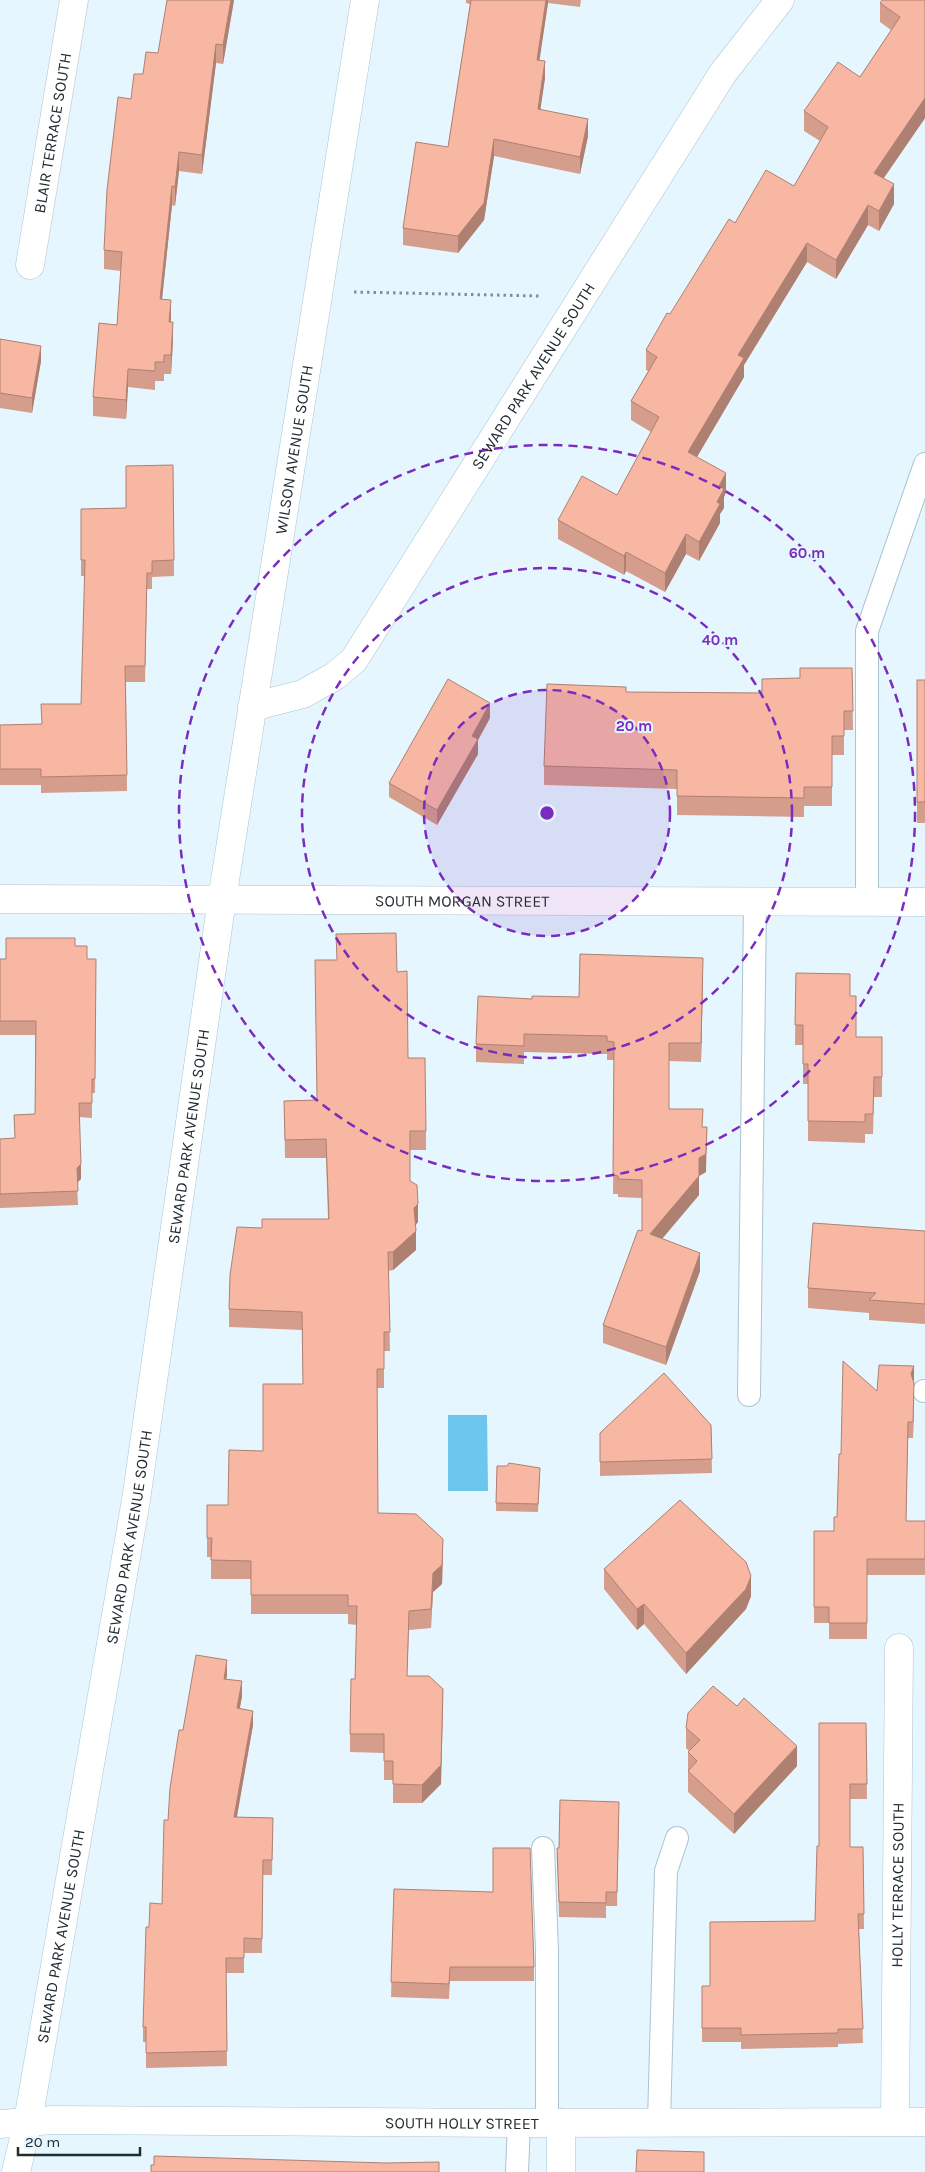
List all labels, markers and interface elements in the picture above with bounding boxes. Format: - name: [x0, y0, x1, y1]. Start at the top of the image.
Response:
- street label: BLAIR TERRACE SOUTH: [29, 51, 75, 214]
- street label: SEWARD PARK AVENUE SOUTH: [467, 279, 598, 473]
- street label: WILSON AVENUE SOUTH: [271, 363, 316, 536]
- text: 60 m: [789, 544, 825, 562]
- text: 40 m: [702, 631, 738, 649]
- text: 20 m: [616, 717, 652, 735]
- centre of rings: [538, 804, 556, 822]
- street label: SOUTH MORGAN STREET: [375, 891, 549, 910]
- street label: SEWARD PARK AVENUE SOUTH: [163, 1028, 213, 1245]
- street label: SEWARD PARK AVENUE SOUTH: [102, 1429, 155, 1646]
- street label: HOLLY TERRACE SOUTH: [887, 1802, 907, 1968]
- street label: SEWARD PARK AVENUE SOUTH: [32, 1828, 88, 2045]
- street label: SOUTH HOLLY STREET: [385, 2113, 539, 2133]
- scale bar: [18, 2124, 140, 2156]
- text: 20 m: [25, 2133, 60, 2151]

